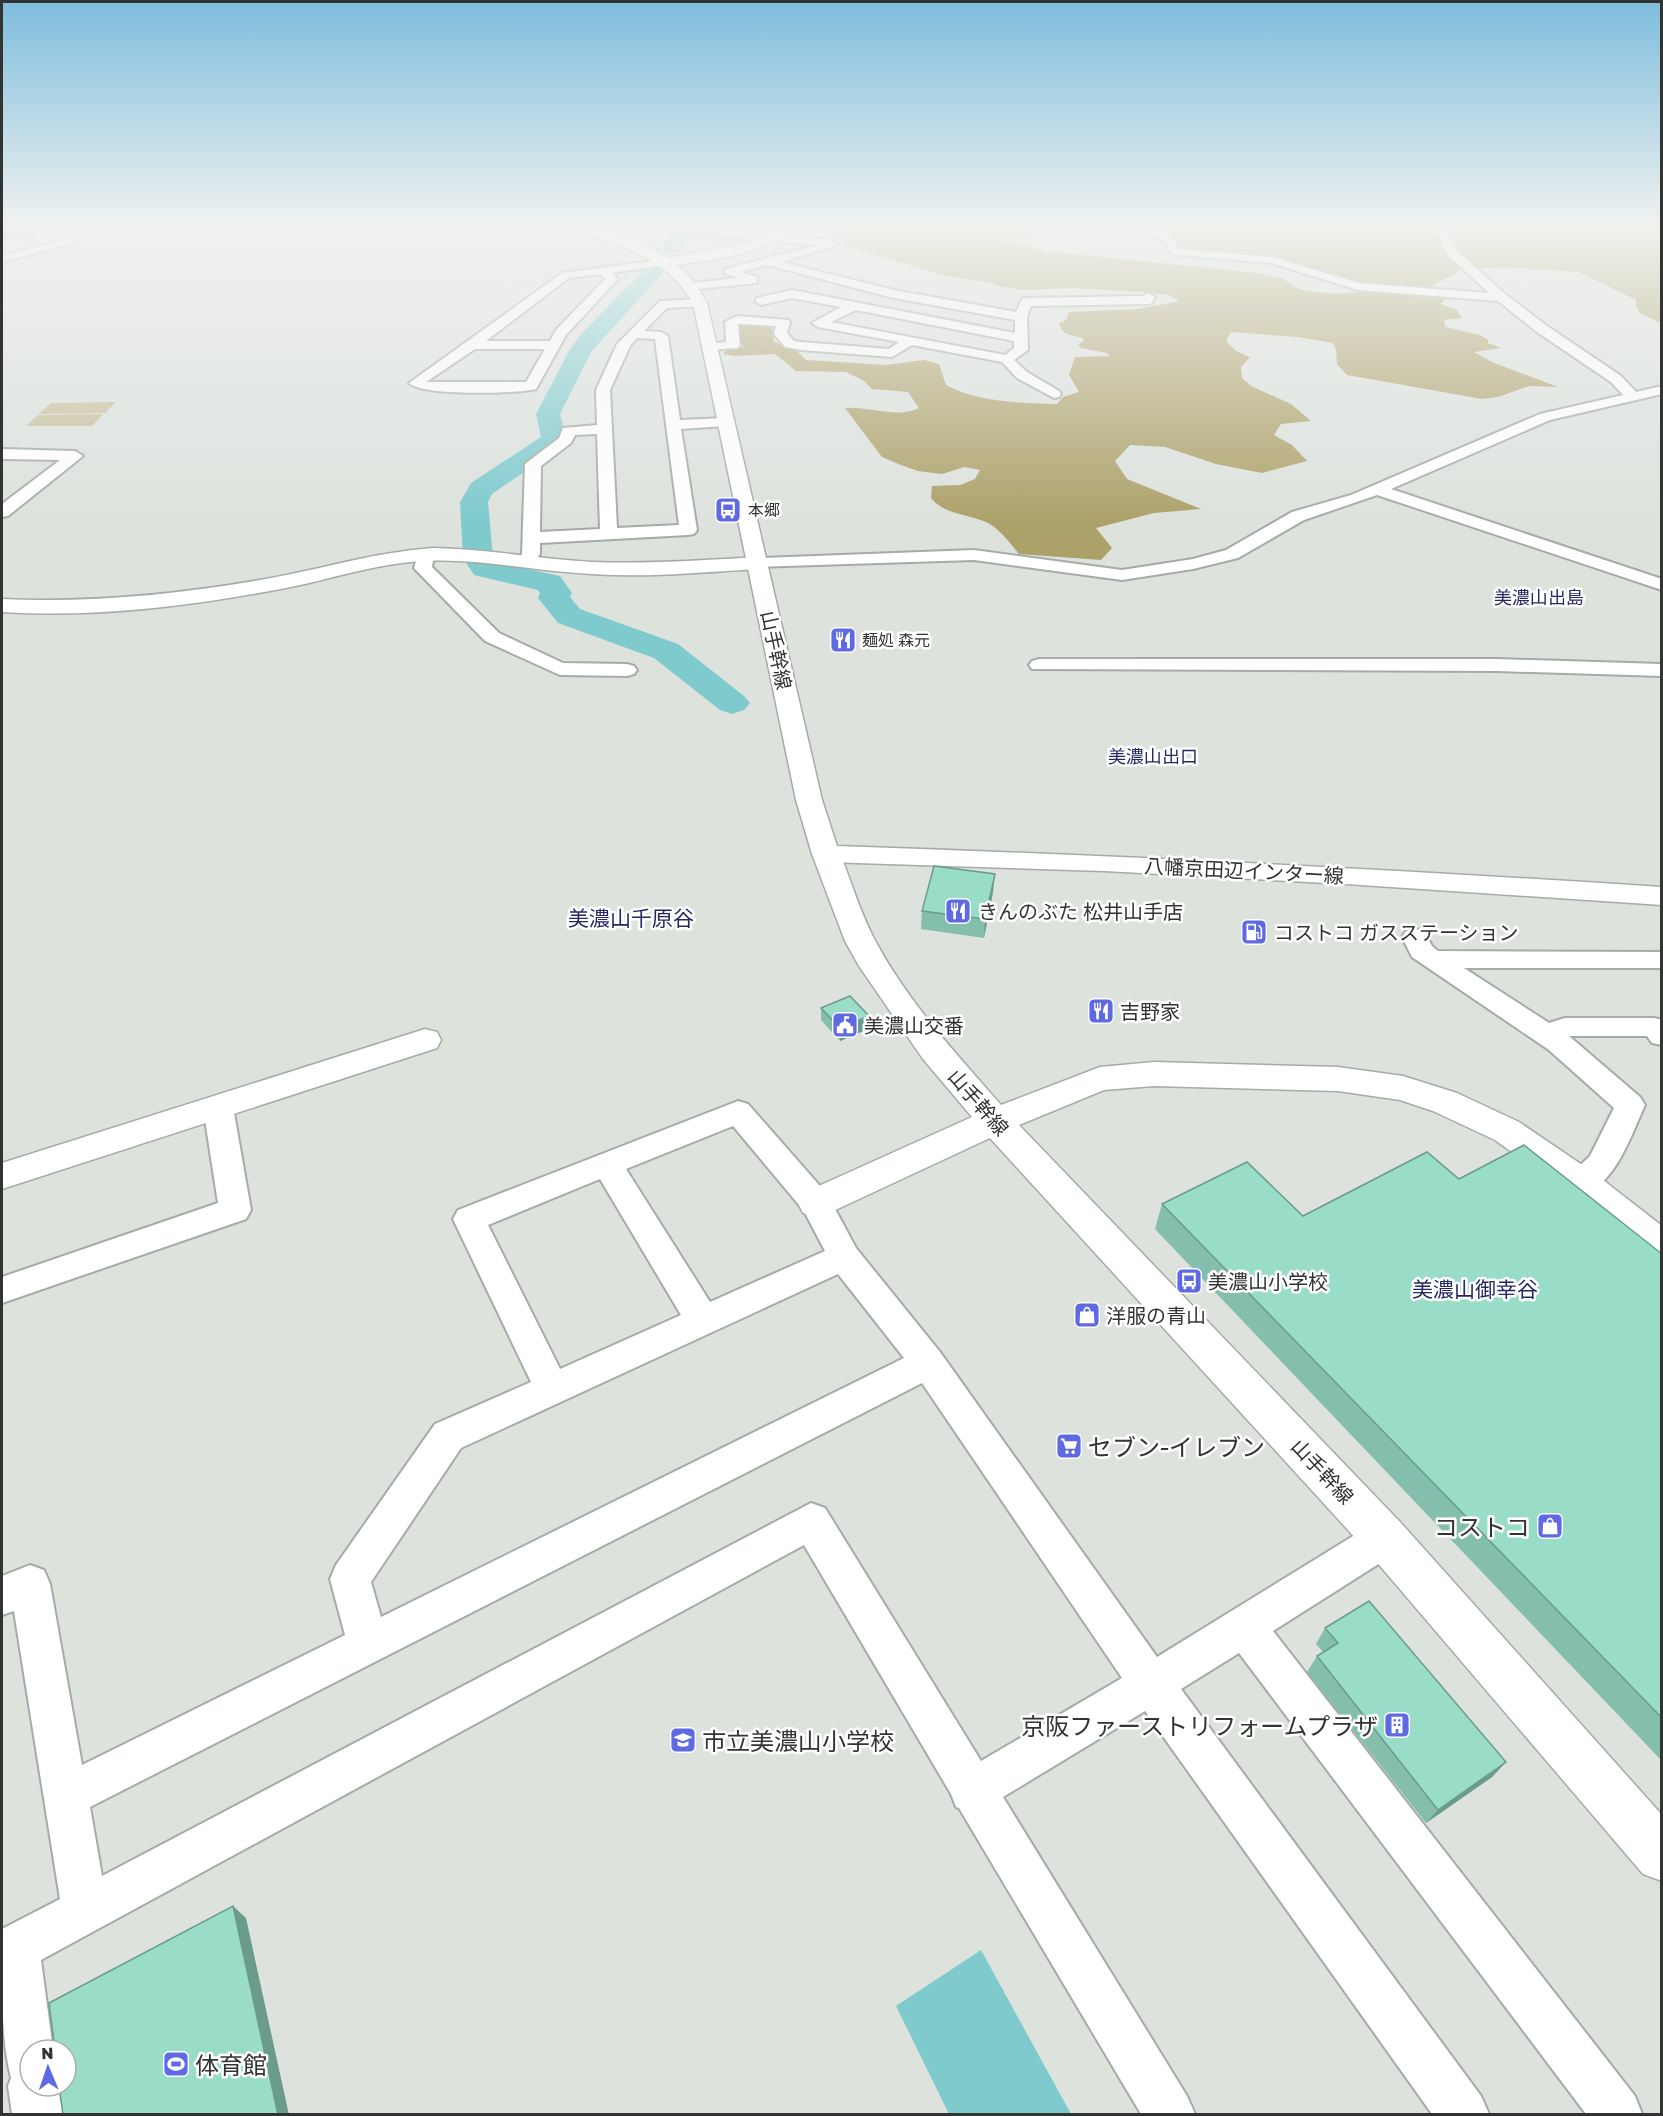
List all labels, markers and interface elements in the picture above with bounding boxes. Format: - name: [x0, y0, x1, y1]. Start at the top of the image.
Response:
- bus stop icon: 本郷: [713, 495, 743, 525]
- place label: 本郷: [748, 500, 780, 520]
- district label: 美濃山出島: [1494, 586, 1584, 608]
- street label: 山手幹線: [757, 608, 797, 692]
- restaurant icon: 麺処 森元: [828, 625, 858, 655]
- place label: 麺処 森元: [862, 630, 930, 650]
- district label: 美濃山出口: [1108, 745, 1198, 767]
- street label: 八幡京田辺インター線: [1144, 853, 1344, 887]
- restaurant icon: きんのぶた 松井山手店: [943, 896, 973, 926]
- place label: きんのぶた 松井山手店: [978, 899, 1183, 923]
- district label: 美濃山千原谷: [568, 905, 694, 931]
- fuel station icon: コストコ ガスステーション: [1239, 917, 1269, 947]
- place label: コストコ ガスステーション: [1274, 920, 1519, 944]
- restaurant icon: 吉野家: [1086, 996, 1116, 1026]
- place label: 吉野家: [1120, 999, 1180, 1023]
- public building icon: 美濃山交番: [830, 1010, 860, 1040]
- place label: 美濃山交番: [864, 1013, 964, 1037]
- street label: 山手幹線: [944, 1064, 1014, 1140]
- bus stop icon: 美濃山小学校: [1174, 1266, 1204, 1296]
- place label: 美濃山小学校: [1208, 1269, 1328, 1293]
- district label: 美濃山御幸谷: [1412, 1276, 1538, 1302]
- shop icon: 洋服の青山: [1072, 1300, 1102, 1330]
- place label: 洋服の青山: [1106, 1303, 1206, 1327]
- supermarket icon: セブン-イレブン: [1054, 1431, 1084, 1461]
- place label: セブン-イレブン: [1088, 1432, 1265, 1461]
- street label: 山手幹線: [1287, 1434, 1359, 1508]
- shop icon: コストコ: [1535, 1511, 1565, 1541]
- place label: コストコ: [1434, 1512, 1530, 1541]
- building icon: 京阪ファーストリフォームプラザ: [1382, 1710, 1412, 1740]
- place label: 京阪ファーストリフォームプラザ: [1021, 1711, 1378, 1740]
- school or university icon: 市立美濃山小学校: [668, 1725, 698, 1755]
- place label: 市立美濃山小学校: [702, 1726, 894, 1755]
- north arrow: [18, 2038, 78, 2098]
- text: N: [41, 2043, 54, 2063]
- sports icon: 体育館: [161, 2049, 191, 2079]
- place label: 体育館: [195, 2050, 267, 2079]

